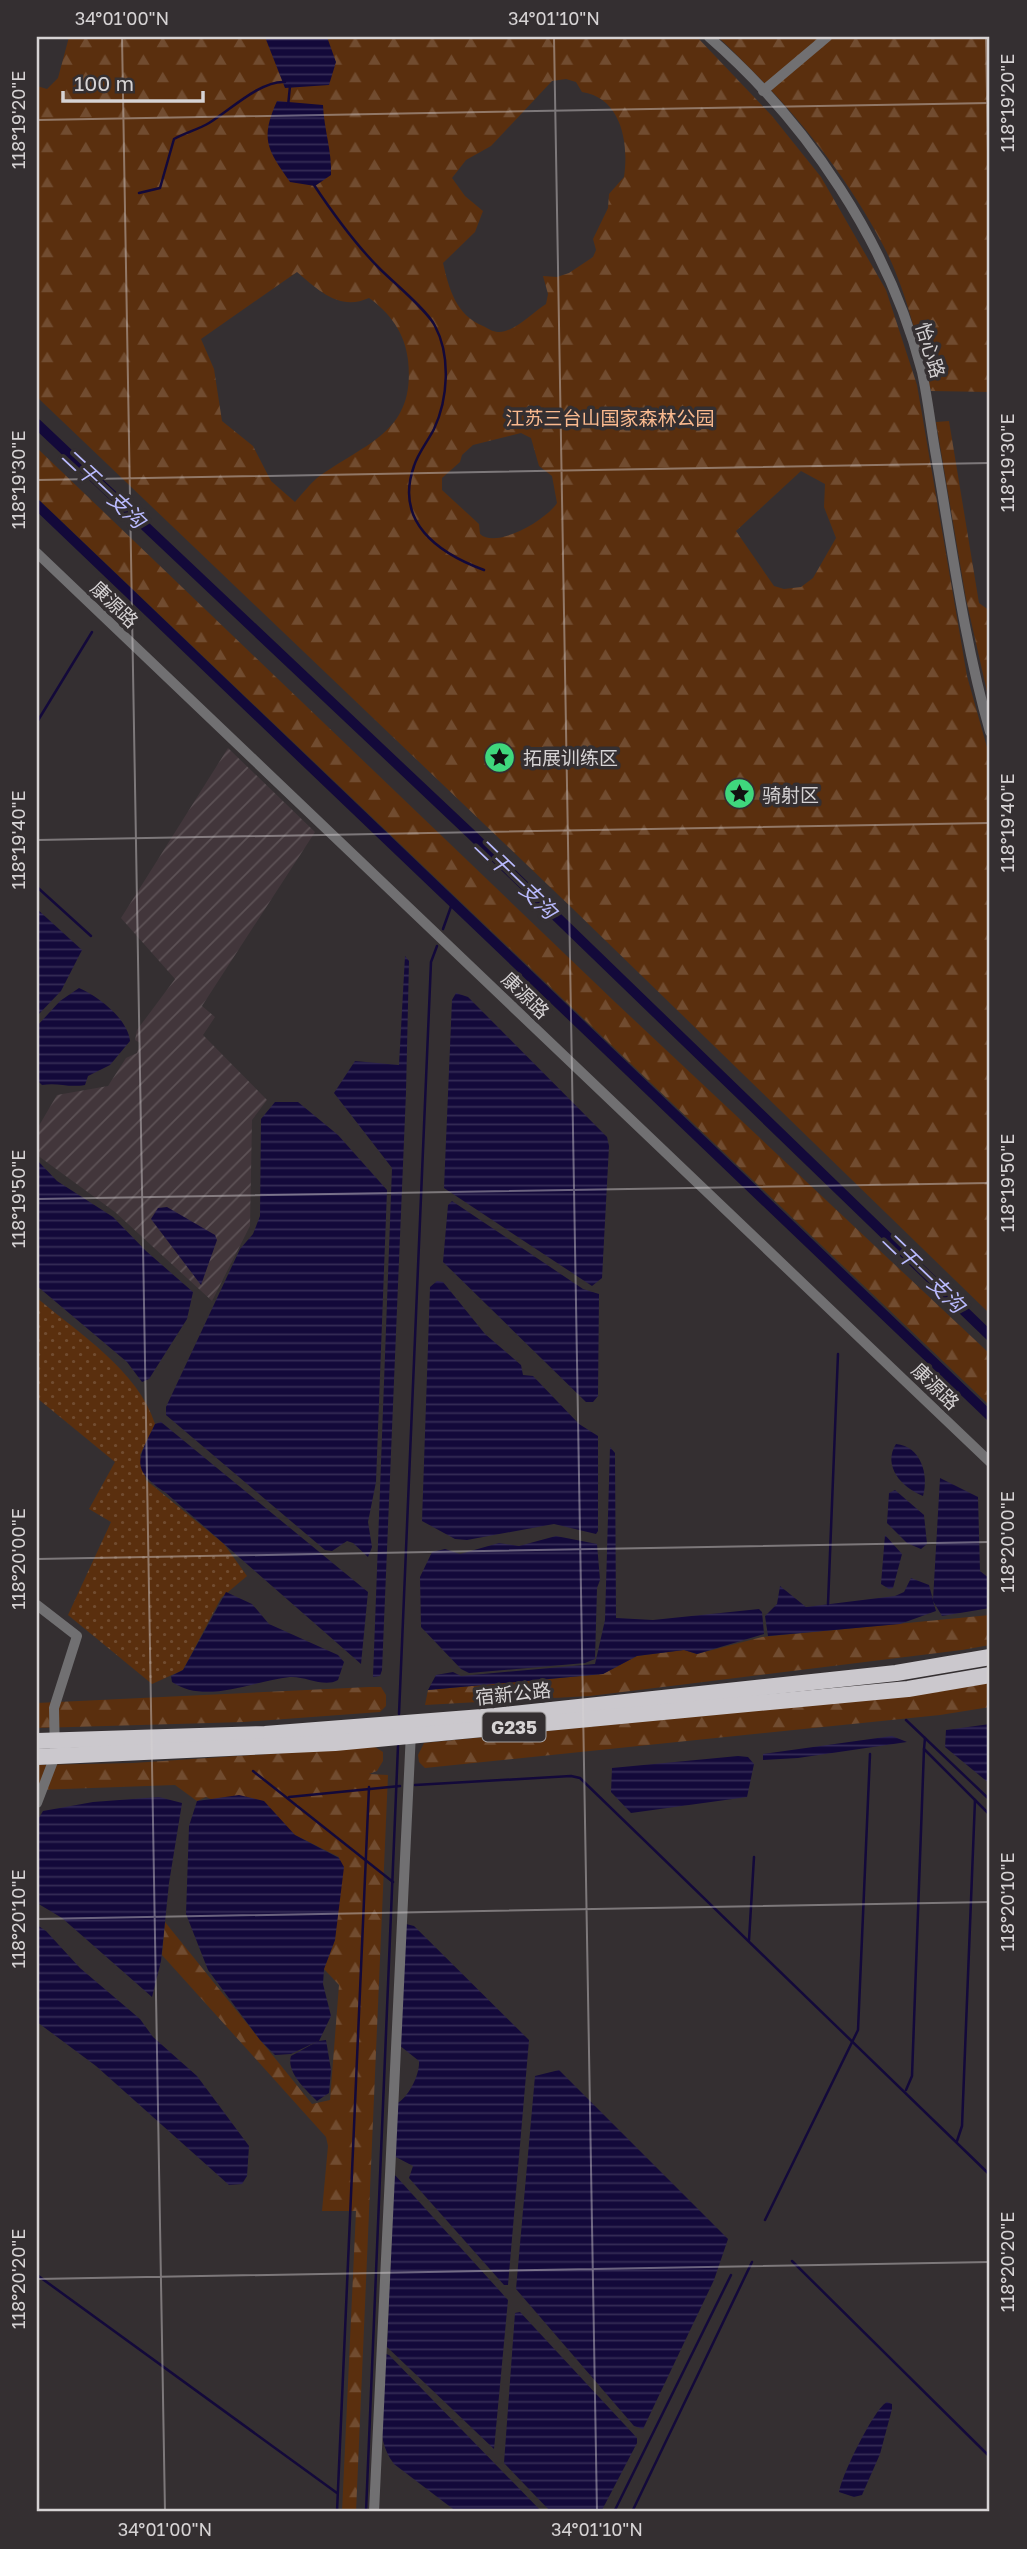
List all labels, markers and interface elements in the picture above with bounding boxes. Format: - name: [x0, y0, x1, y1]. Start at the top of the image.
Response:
- text: 34°01'00"N: [75, 7, 169, 29]
- text: 34°01'10"N: [508, 7, 600, 29]
- text: 118°19'20"E: [996, 54, 1018, 152]
- scale bar: [63, 60, 203, 104]
- text: 100 m: [74, 70, 134, 96]
- text: 118°19'20"E: [7, 71, 29, 169]
- street label: 怡心路: [912, 319, 950, 381]
- park label: 江苏三台山国家森林公园: [505, 406, 715, 429]
- text: 118°19'30"E: [996, 414, 1018, 512]
- text: 118°19'30"E: [7, 431, 29, 529]
- water label: 二干一支沟: [57, 443, 153, 535]
- street label: 康源路: [87, 576, 143, 632]
- place icon: 拓展训练区: [483, 740, 517, 774]
- place label: 拓展训练区: [523, 746, 618, 769]
- text: 118°19'40"E: [996, 773, 1018, 873]
- place icon: 骑射区: [722, 777, 756, 811]
- place label: 骑射区: [762, 783, 819, 806]
- text: 118°19'40"E: [7, 790, 29, 890]
- water label: 二干一支沟: [469, 832, 564, 925]
- street label: 康源路: [498, 967, 554, 1023]
- text: 118°19'50"E: [996, 1134, 1018, 1232]
- text: 118°19'50"E: [7, 1150, 29, 1248]
- water label: 二干一支沟: [877, 1226, 972, 1319]
- street label: 康源路: [908, 1358, 964, 1414]
- text: 118°20'00"E: [996, 1491, 1018, 1593]
- text: 118°20'00"E: [7, 1508, 29, 1610]
- street label: 宿新公路: [474, 1678, 552, 1708]
- road number: G235: [482, 1712, 546, 1742]
- text: 118°20'10"E: [996, 1853, 1018, 1951]
- text: 118°20'10"E: [7, 1870, 29, 1968]
- text: 118°20'20"E: [996, 2212, 1018, 2312]
- text: 118°20'20"E: [7, 2229, 29, 2329]
- text: 34°01'00"N: [118, 2518, 212, 2540]
- text: 34°01'10"N: [551, 2518, 643, 2540]

